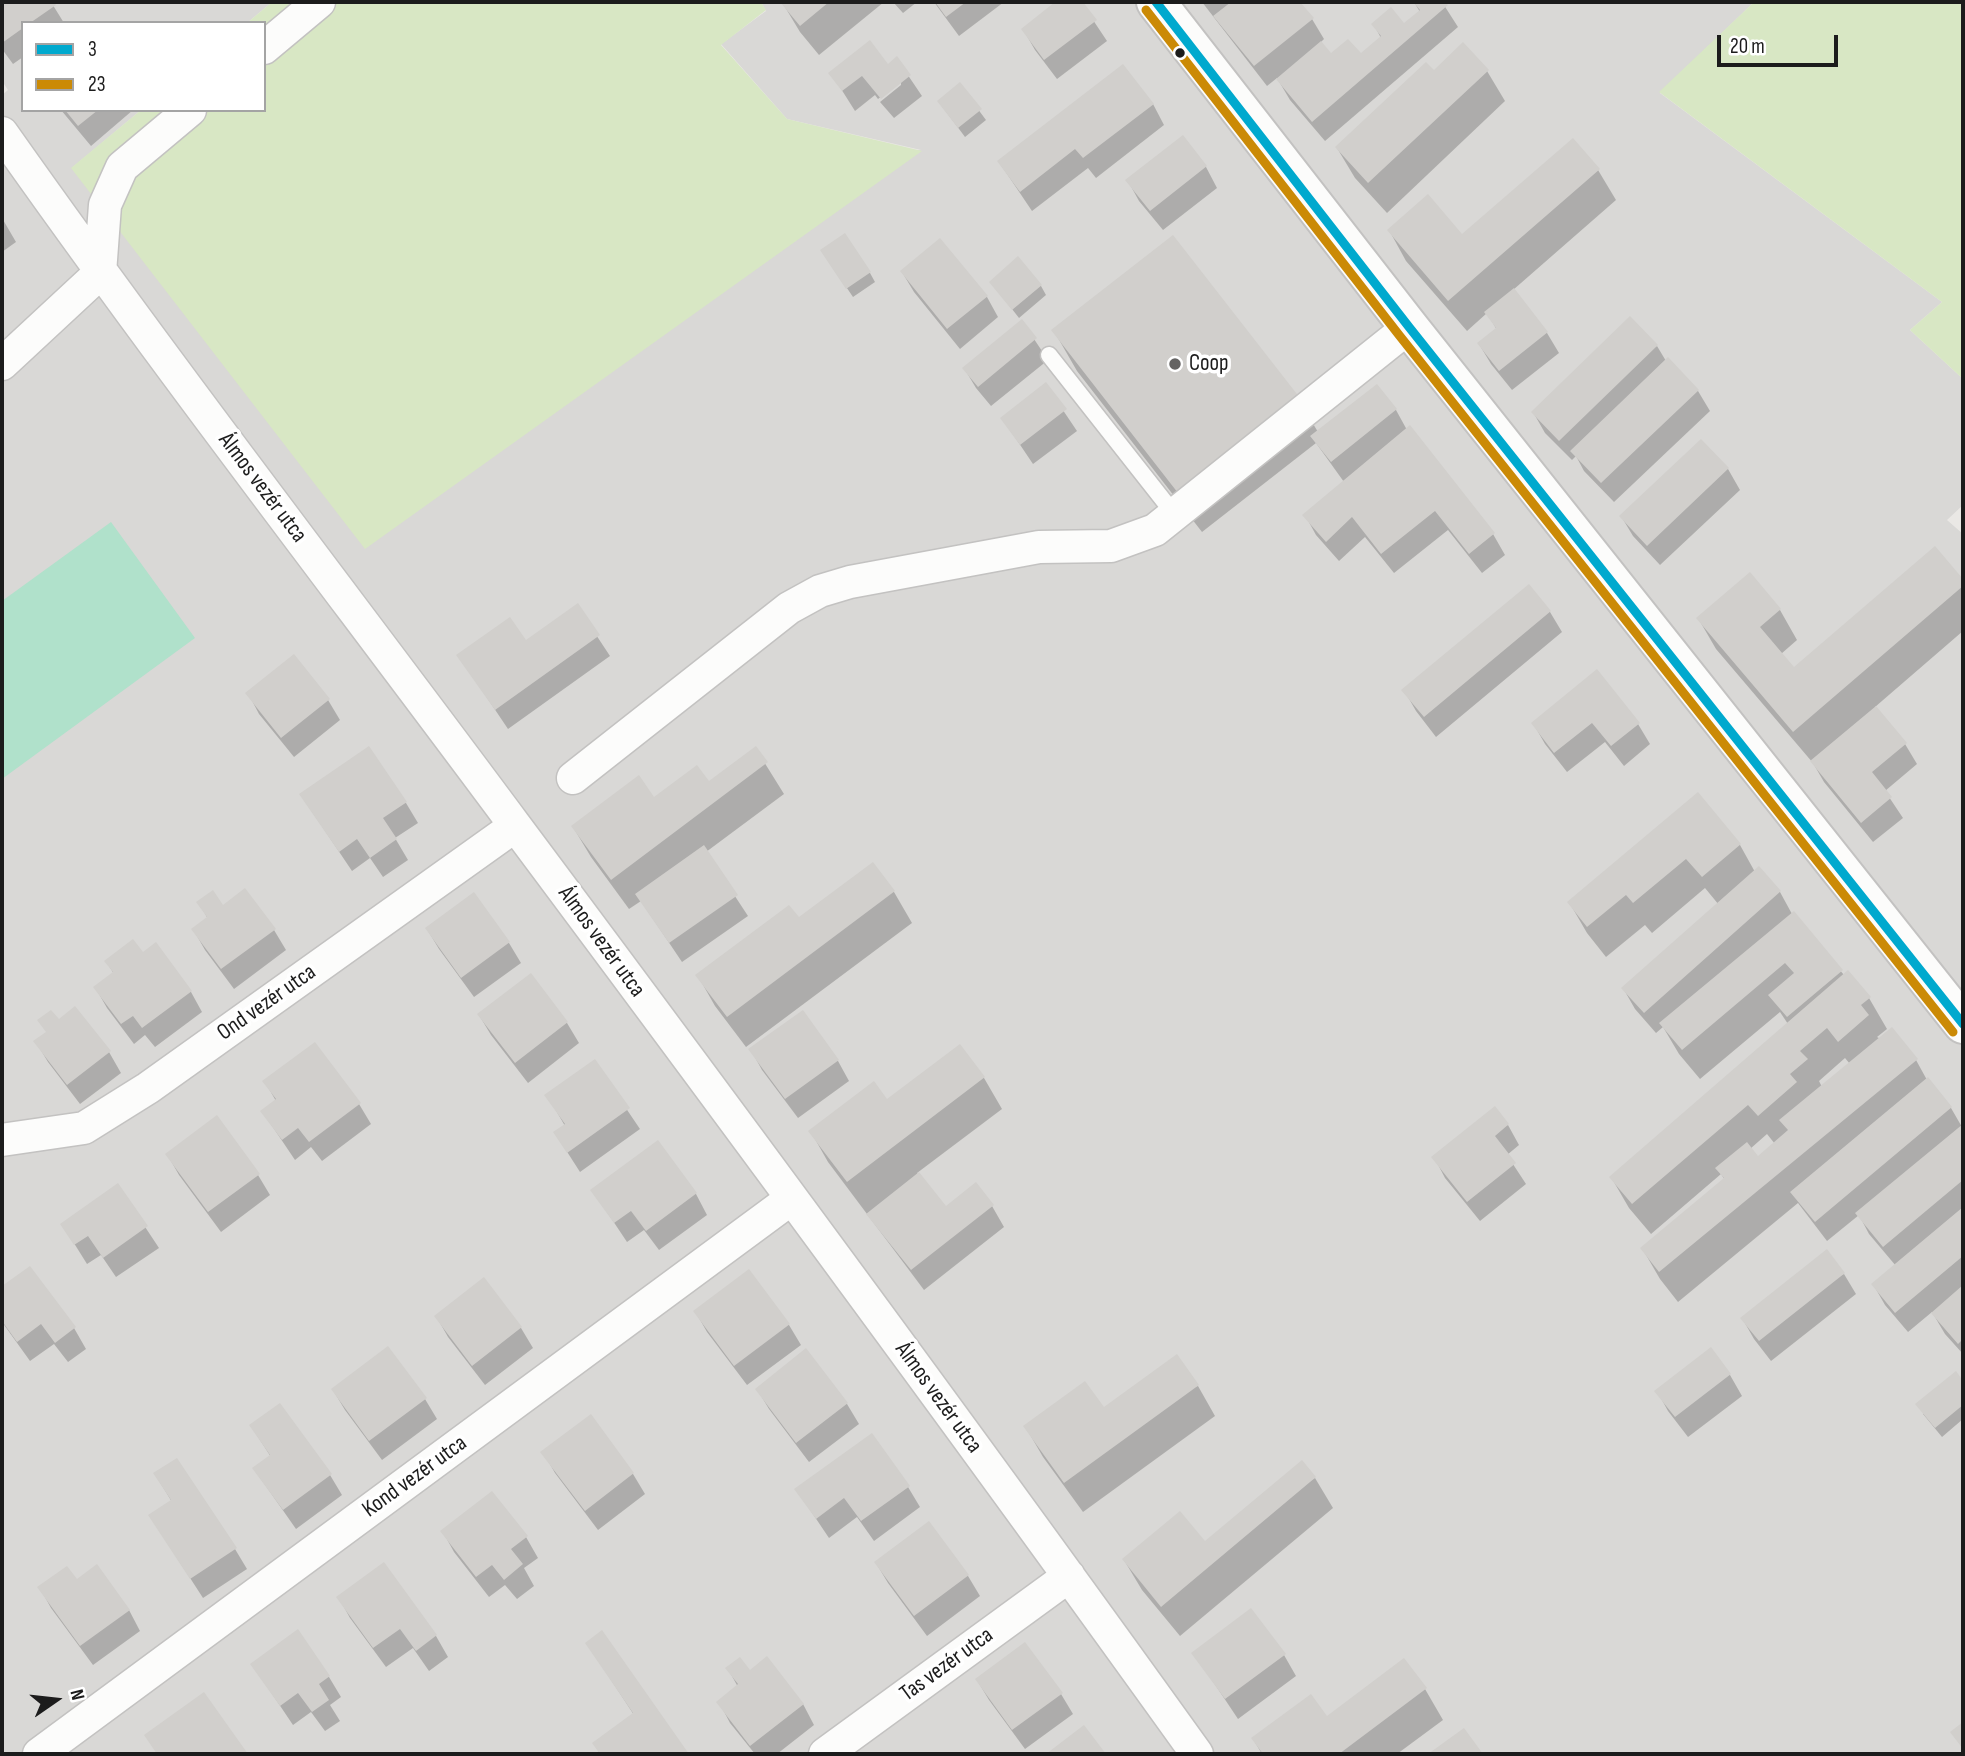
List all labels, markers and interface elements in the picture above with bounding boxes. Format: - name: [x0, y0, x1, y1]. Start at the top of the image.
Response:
- legend: [21, 21, 266, 112]
- scale bar: [1720, 21, 1841, 65]
- text: 20 m: [1730, 34, 1765, 59]
- text: 3: [88, 37, 97, 62]
- unlabelled marker: [1173, 46, 1187, 60]
- text: 23: [88, 72, 106, 97]
- place label: Coop: [1189, 350, 1229, 378]
- marker: Coop: [1167, 356, 1183, 372]
- street label: Álmos vezér utca: [212, 428, 312, 548]
- street label: Álmos vezér utca: [552, 881, 650, 1003]
- street label: Ond vezér utca: [212, 959, 322, 1047]
- street label: Álmos vezér utca: [889, 1337, 987, 1459]
- street label: Kond vezér utca: [357, 1430, 473, 1524]
- street label: Tas vezér utca: [895, 1622, 999, 1708]
- north arrow: [21, 1665, 91, 1735]
- text: N: [64, 1687, 89, 1703]

